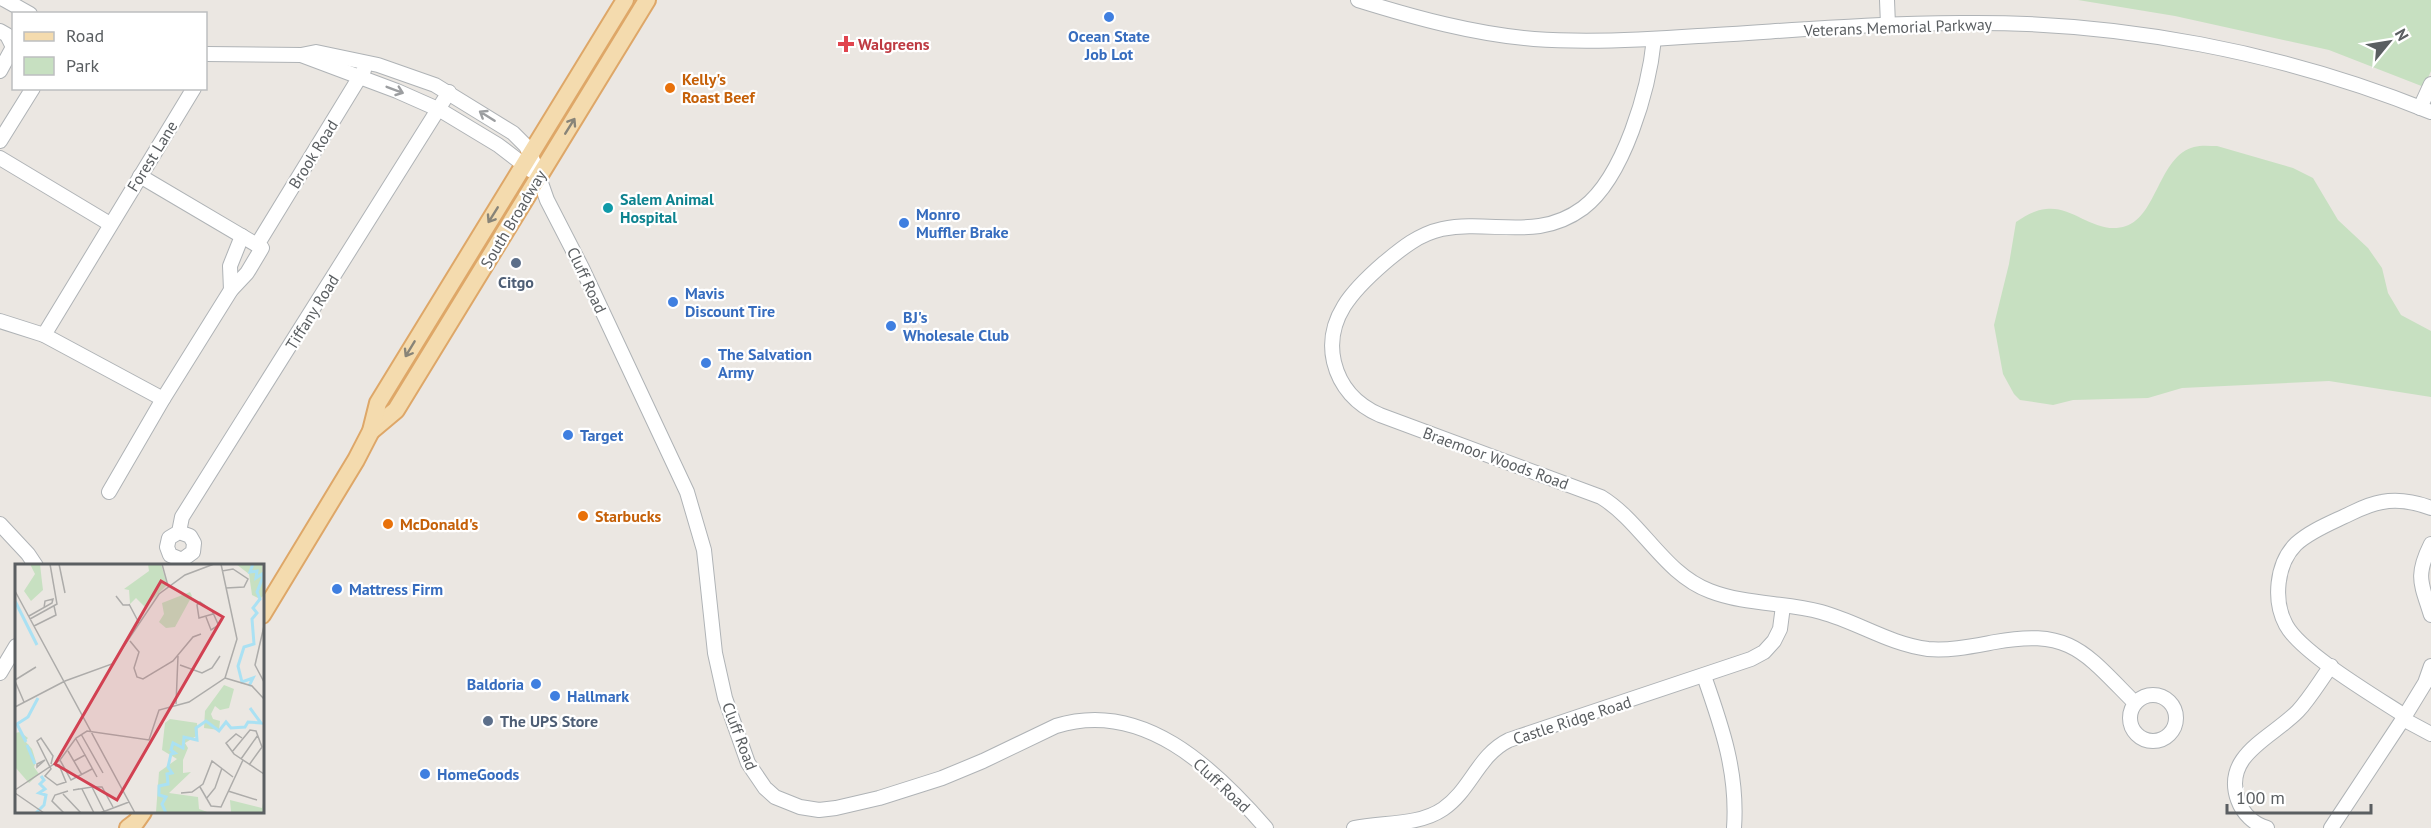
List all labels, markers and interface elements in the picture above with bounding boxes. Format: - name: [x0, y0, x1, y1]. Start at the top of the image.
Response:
- marker: Ocean State Job Lot: [1102, 10, 1116, 24]
- legend: [12, 12, 207, 90]
- north arrow: [2359, 12, 2419, 72]
- street label: Veterans Memorial Parkway: [1803, 14, 1993, 40]
- text: Road: [66, 24, 104, 47]
- text: N: [2391, 25, 2413, 44]
- place label: Ocean State Job Lot: [1068, 26, 1150, 64]
- place label: Walgreens: [858, 34, 930, 54]
- marker: Walgreens: [839, 37, 853, 51]
- text: Park: [66, 54, 99, 77]
- place label: Kelly's Roast Beef: [682, 69, 755, 107]
- marker: Kelly's Roast Beef: [663, 81, 677, 95]
- one-way arrow: [385, 85, 403, 96]
- one-way arrow: [478, 109, 495, 122]
- street label: Brook Road: [284, 116, 342, 192]
- street label: Forest Lane: [122, 117, 182, 195]
- one-way arrow: [564, 118, 576, 135]
- street label: South Broadway: [476, 166, 550, 272]
- place label: Salem Animal Hospital: [620, 189, 714, 227]
- marker: Salem Animal Hospital: [601, 201, 615, 215]
- place label: Monro Muffler Brake: [916, 204, 1009, 242]
- one-way arrow: [486, 206, 498, 223]
- marker: Monro Muffler Brake: [897, 216, 911, 230]
- street label: Cluff Road: [563, 244, 611, 316]
- marker: Citgo: [509, 256, 523, 270]
- street label: Tiffany Road: [281, 271, 343, 353]
- place label: Citgo: [498, 272, 534, 292]
- place label: Mavis Discount Tire: [685, 283, 775, 321]
- marker: Mavis Discount Tire: [666, 295, 680, 309]
- place label: BJ's Wholesale Club: [903, 307, 1010, 345]
- marker: BJ's Wholesale Club: [884, 319, 898, 333]
- one-way arrow: [404, 340, 416, 357]
- place label: The Salvation Army: [718, 344, 812, 382]
- marker: The Salvation Army: [699, 356, 713, 370]
- street label: Braemoor Woods Road: [1420, 422, 1572, 494]
- place label: Target: [580, 425, 624, 445]
- marker: Target: [561, 428, 575, 442]
- place label: Starbucks: [595, 506, 662, 526]
- marker: Starbucks: [576, 509, 590, 523]
- place label: McDonald's: [400, 514, 479, 534]
- marker: McDonald's: [381, 517, 395, 531]
- inset map: [15, 564, 264, 813]
- place label: Mattress Firm: [349, 579, 443, 599]
- marker: Mattress Firm: [330, 582, 344, 596]
- place label: Baldoria: [467, 674, 524, 694]
- marker: Baldoria: [529, 677, 543, 691]
- place label: Hallmark: [567, 686, 629, 706]
- marker: Hallmark: [548, 689, 562, 703]
- street label: Castle Ridge Road: [1510, 691, 1634, 749]
- street label: Cluff Road: [718, 699, 762, 773]
- place label: The UPS Store: [500, 711, 598, 731]
- marker: The UPS Store: [481, 714, 495, 728]
- street label: Cluff Road: [1189, 754, 1255, 816]
- place label: HomeGoods: [437, 764, 520, 784]
- marker: HomeGoods: [418, 767, 432, 781]
- scale bar: [2227, 777, 2371, 815]
- text: 100 m: [2236, 786, 2285, 809]

